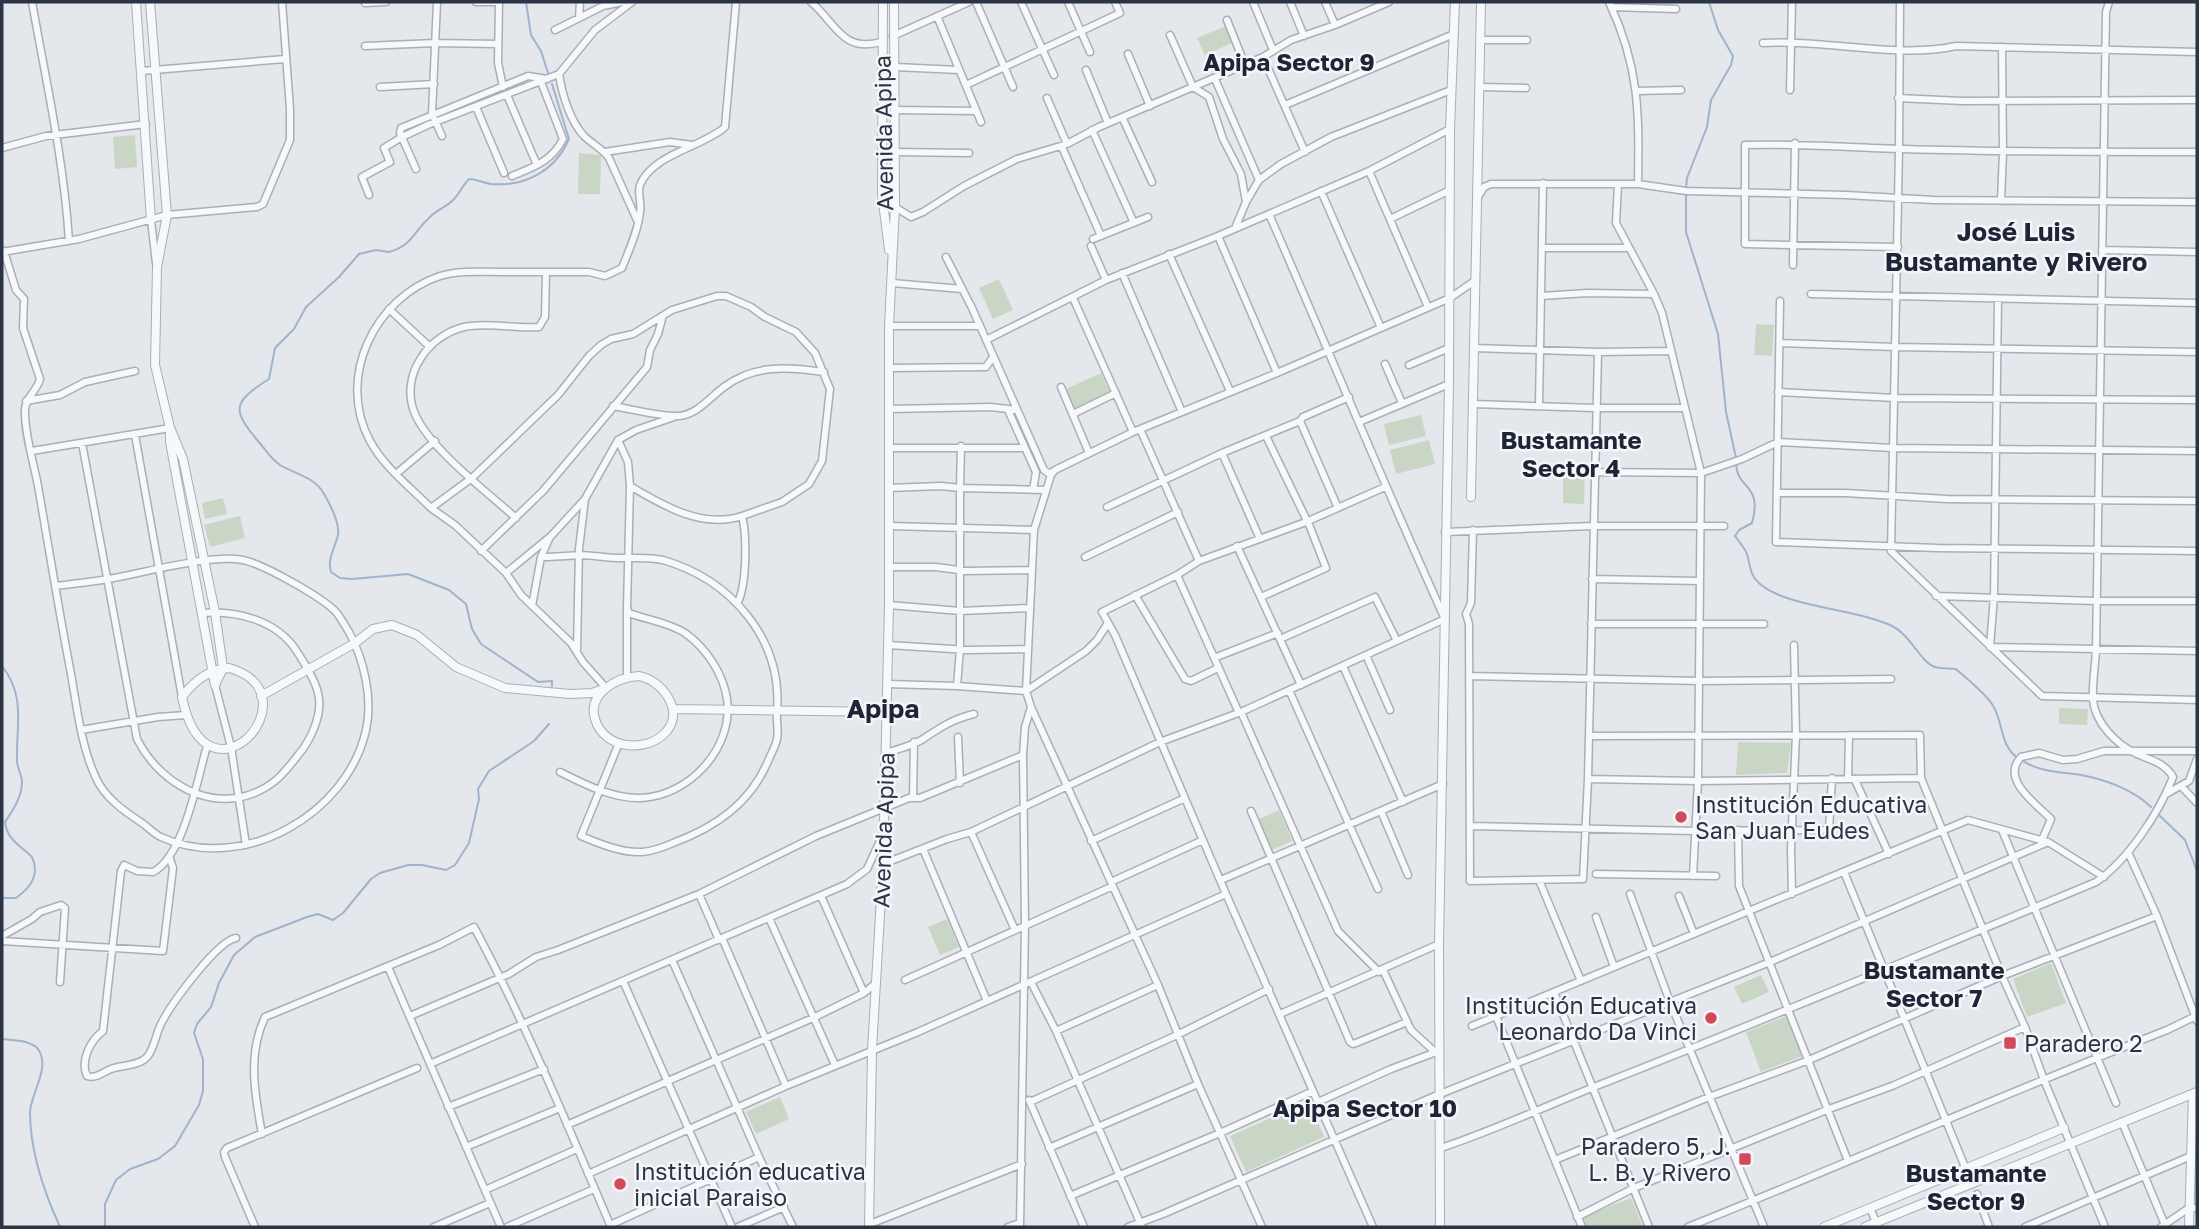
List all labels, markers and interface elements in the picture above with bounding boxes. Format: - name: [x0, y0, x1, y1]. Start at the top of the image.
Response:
- district label: Apipa Sector 9: [1203, 47, 1375, 76]
- street label: Avenida Apipa: [868, 55, 898, 211]
- district label: José Luis Bustamante y Rivero: [1885, 216, 2147, 277]
- district label: Bustamante Sector 4: [1500, 425, 1642, 482]
- district label: Apipa: [847, 693, 919, 724]
- street label: Avenida Apipa: [866, 752, 900, 908]
- place label: Institución Educativa San Juan Eudes: [1695, 790, 1927, 844]
- marker: Institución Educativa San Juan Eudes: [1673, 809, 1689, 825]
- district label: Bustamante Sector 7: [1863, 955, 2005, 1012]
- place label: Institución Educativa Leonardo Da Vinci: [1465, 991, 1697, 1045]
- marker: Institución Educativa Leonardo Da Vinci: [1703, 1010, 1719, 1026]
- place label: Paradero 2: [2024, 1029, 2143, 1057]
- marker: Paradero 2: [2002, 1035, 2018, 1051]
- district label: Apipa Sector 10: [1273, 1093, 1457, 1122]
- place label: Paradero 5, J. L. B. y Rivero: [1581, 1132, 1731, 1186]
- marker: Paradero 5, J. L. B. y Rivero: [1737, 1151, 1753, 1167]
- place label: Institución educativa inicial Paraiso: [634, 1157, 866, 1211]
- district label: Bustamante Sector 9: [1905, 1158, 2047, 1215]
- marker: Institución educativa inicial Paraiso: [612, 1176, 628, 1192]

